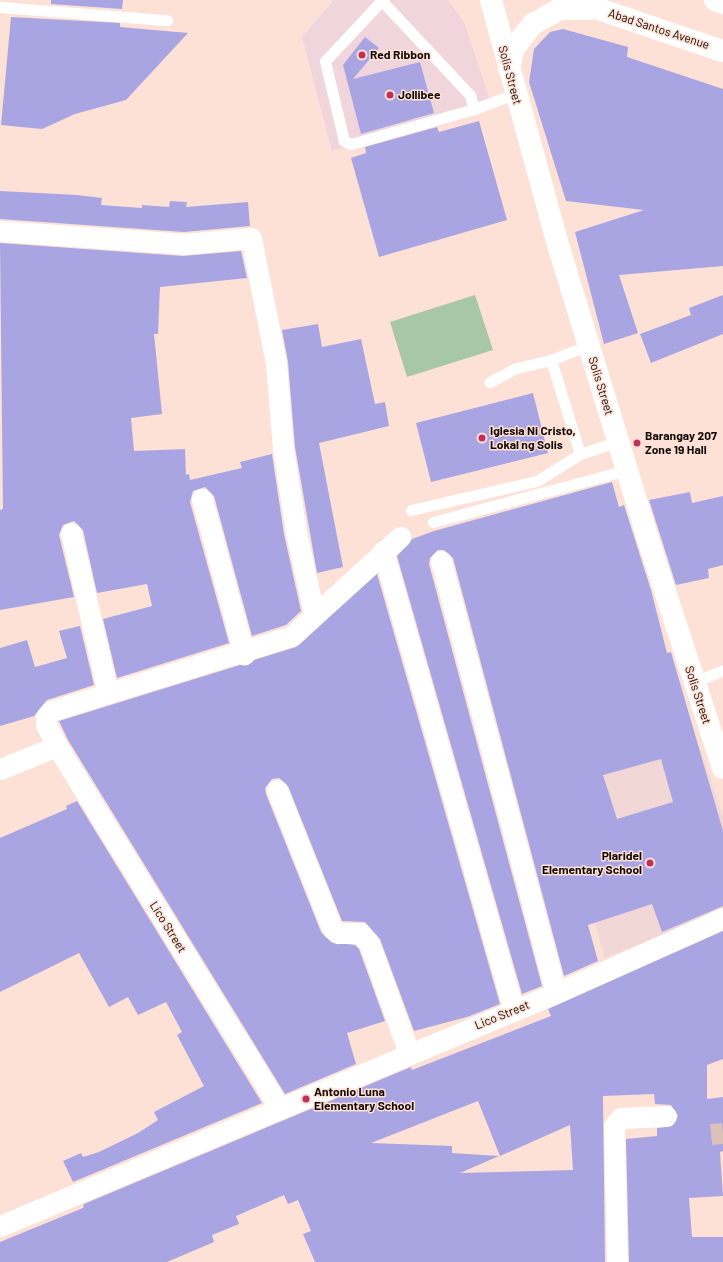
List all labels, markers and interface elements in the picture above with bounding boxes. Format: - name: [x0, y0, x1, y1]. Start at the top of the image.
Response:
- street label: Abad Santos Avenue: [607, 6, 711, 52]
- street label: Solis Street: [495, 44, 525, 106]
- place label: Red Ribbon: [370, 48, 430, 62]
- marker: Red Ribbon: [357, 50, 367, 60]
- place label: Jollibee: [398, 88, 440, 102]
- marker: Jollibee: [385, 90, 395, 100]
- street label: Solis Street: [585, 355, 617, 417]
- place label: Iglesia Ni Cristo, Lokal ng Solis: [490, 424, 576, 452]
- place label: Barangay 207 Zone 19 Hall: [645, 429, 717, 457]
- marker: Iglesia Ni Cristo, Lokal ng Solis: [477, 433, 487, 443]
- marker: Barangay 207 Zone 19 Hall: [632, 438, 642, 448]
- street label: Solis Street: [682, 664, 714, 726]
- place label: Plaridel Elementary School: [542, 849, 642, 877]
- marker: Plaridel Elementary School: [645, 858, 655, 868]
- street label: Lico Street: [147, 899, 189, 955]
- street label: Lico Street: [473, 998, 531, 1032]
- place label: Antonio Luna Elementary School: [314, 1085, 414, 1113]
- marker: Antonio Luna Elementary School: [301, 1094, 311, 1104]

